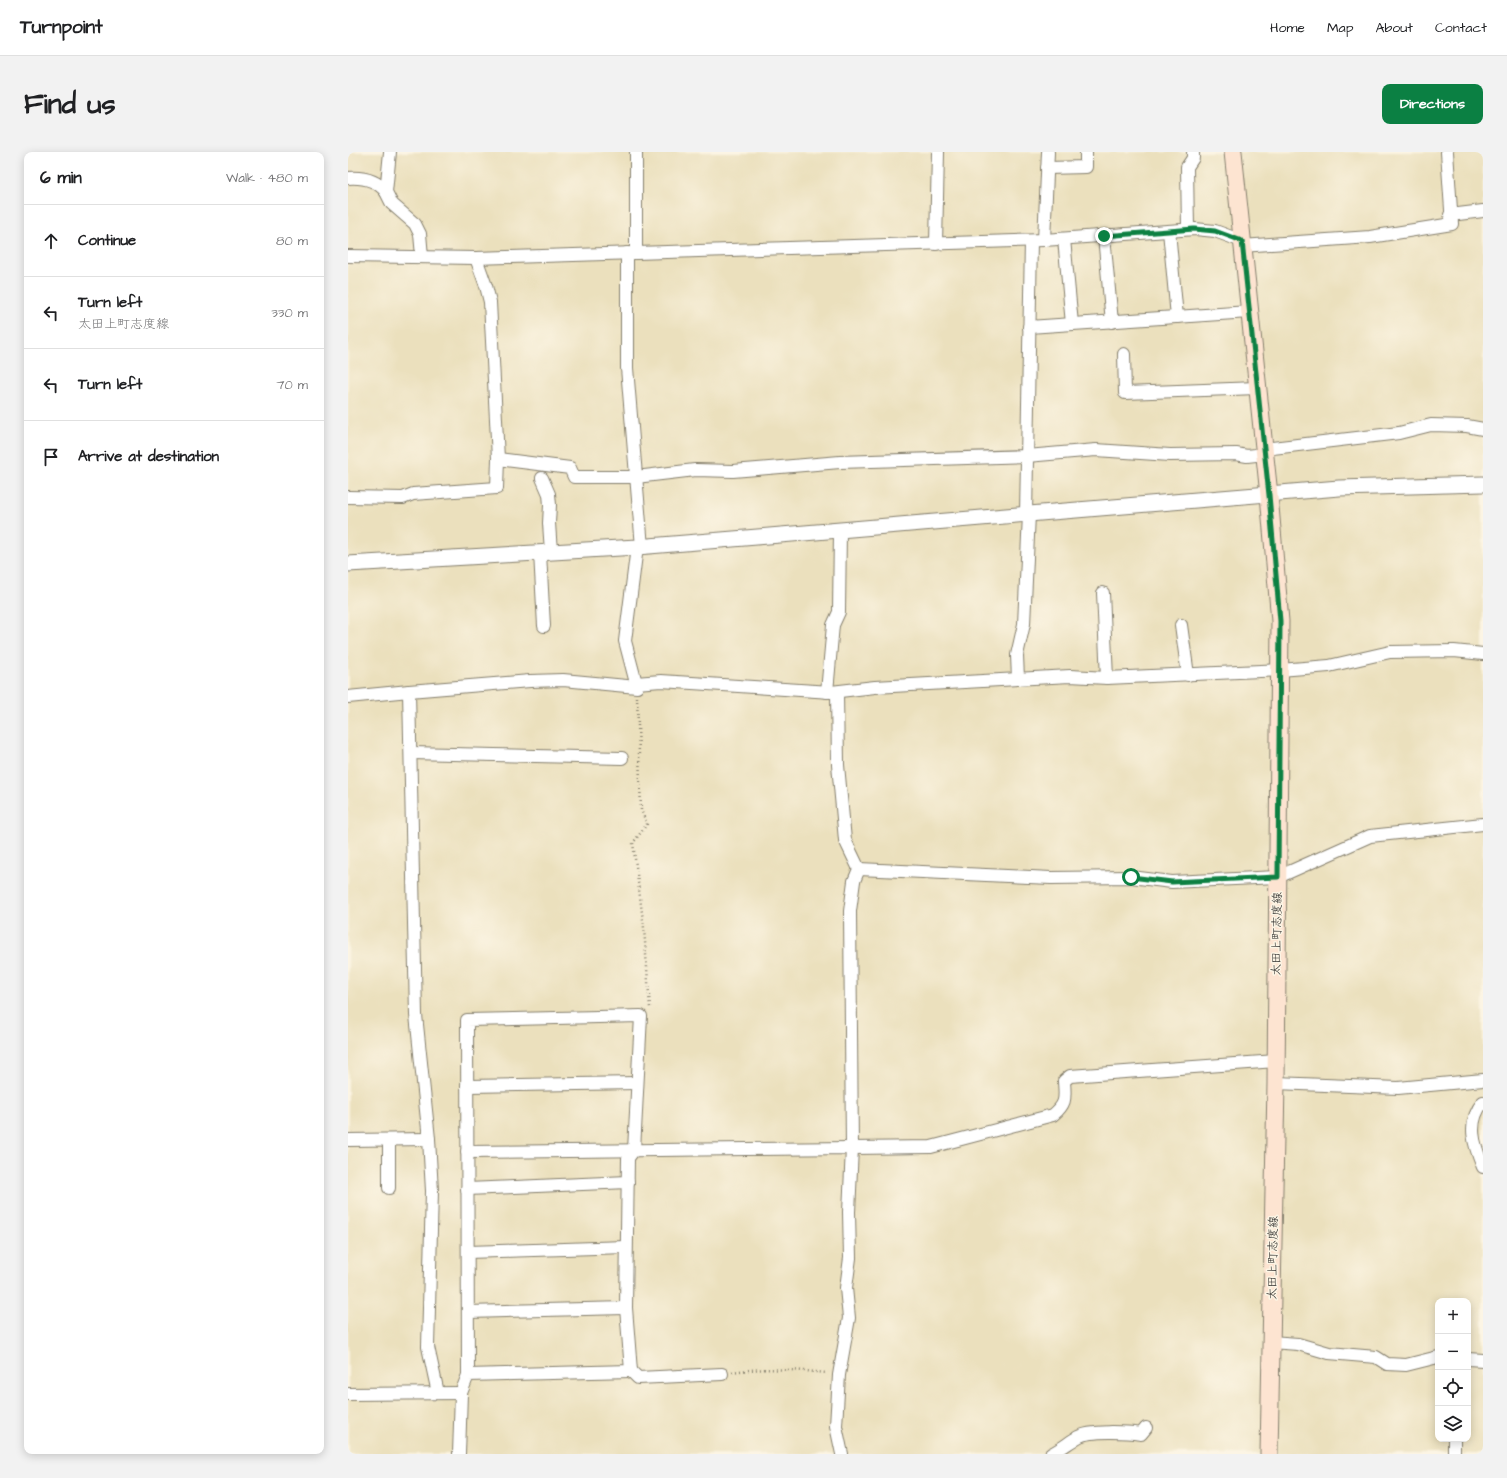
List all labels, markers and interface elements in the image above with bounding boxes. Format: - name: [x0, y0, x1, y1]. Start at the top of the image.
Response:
- text: Turnpoint: [20, 14, 103, 41]
- text: Home: [1270, 18, 1305, 38]
- text: Map: [1327, 18, 1353, 38]
- text: About: [1375, 18, 1413, 38]
- text: Contact: [1435, 18, 1487, 38]
- button: Directions: [1382, 84, 1483, 124]
- text: Find us: [24, 85, 115, 124]
- text: 6 min: [40, 166, 82, 190]
- text: Walk · 480 m: [226, 169, 308, 187]
- route end: [1095, 227, 1113, 245]
- icon: ahead: [40, 230, 62, 252]
- text: Continue: [78, 230, 136, 251]
- text: 80 m: [276, 232, 308, 250]
- text: Turn left: [78, 292, 142, 313]
- icon: left: [40, 302, 62, 324]
- text: 330 m: [271, 304, 308, 322]
- text: 太田上町志度線: [78, 315, 169, 333]
- icon: left: [40, 374, 62, 396]
- text: Turn left: [78, 374, 142, 395]
- text: 70 m: [276, 376, 308, 394]
- icon: arrive: [40, 446, 62, 468]
- text: Arrive at destination: [78, 446, 219, 467]
- route start: [1122, 868, 1140, 886]
- street label: 太田上町志度線: [1268, 892, 1286, 976]
- street label: 太田上町志度線: [1264, 1216, 1282, 1300]
- map controls: [1435, 1298, 1471, 1442]
- button: +: [1435, 1298, 1471, 1334]
- button: −: [1435, 1334, 1471, 1370]
- button: locate: [1435, 1370, 1471, 1406]
- button: layers: [1435, 1406, 1471, 1442]

